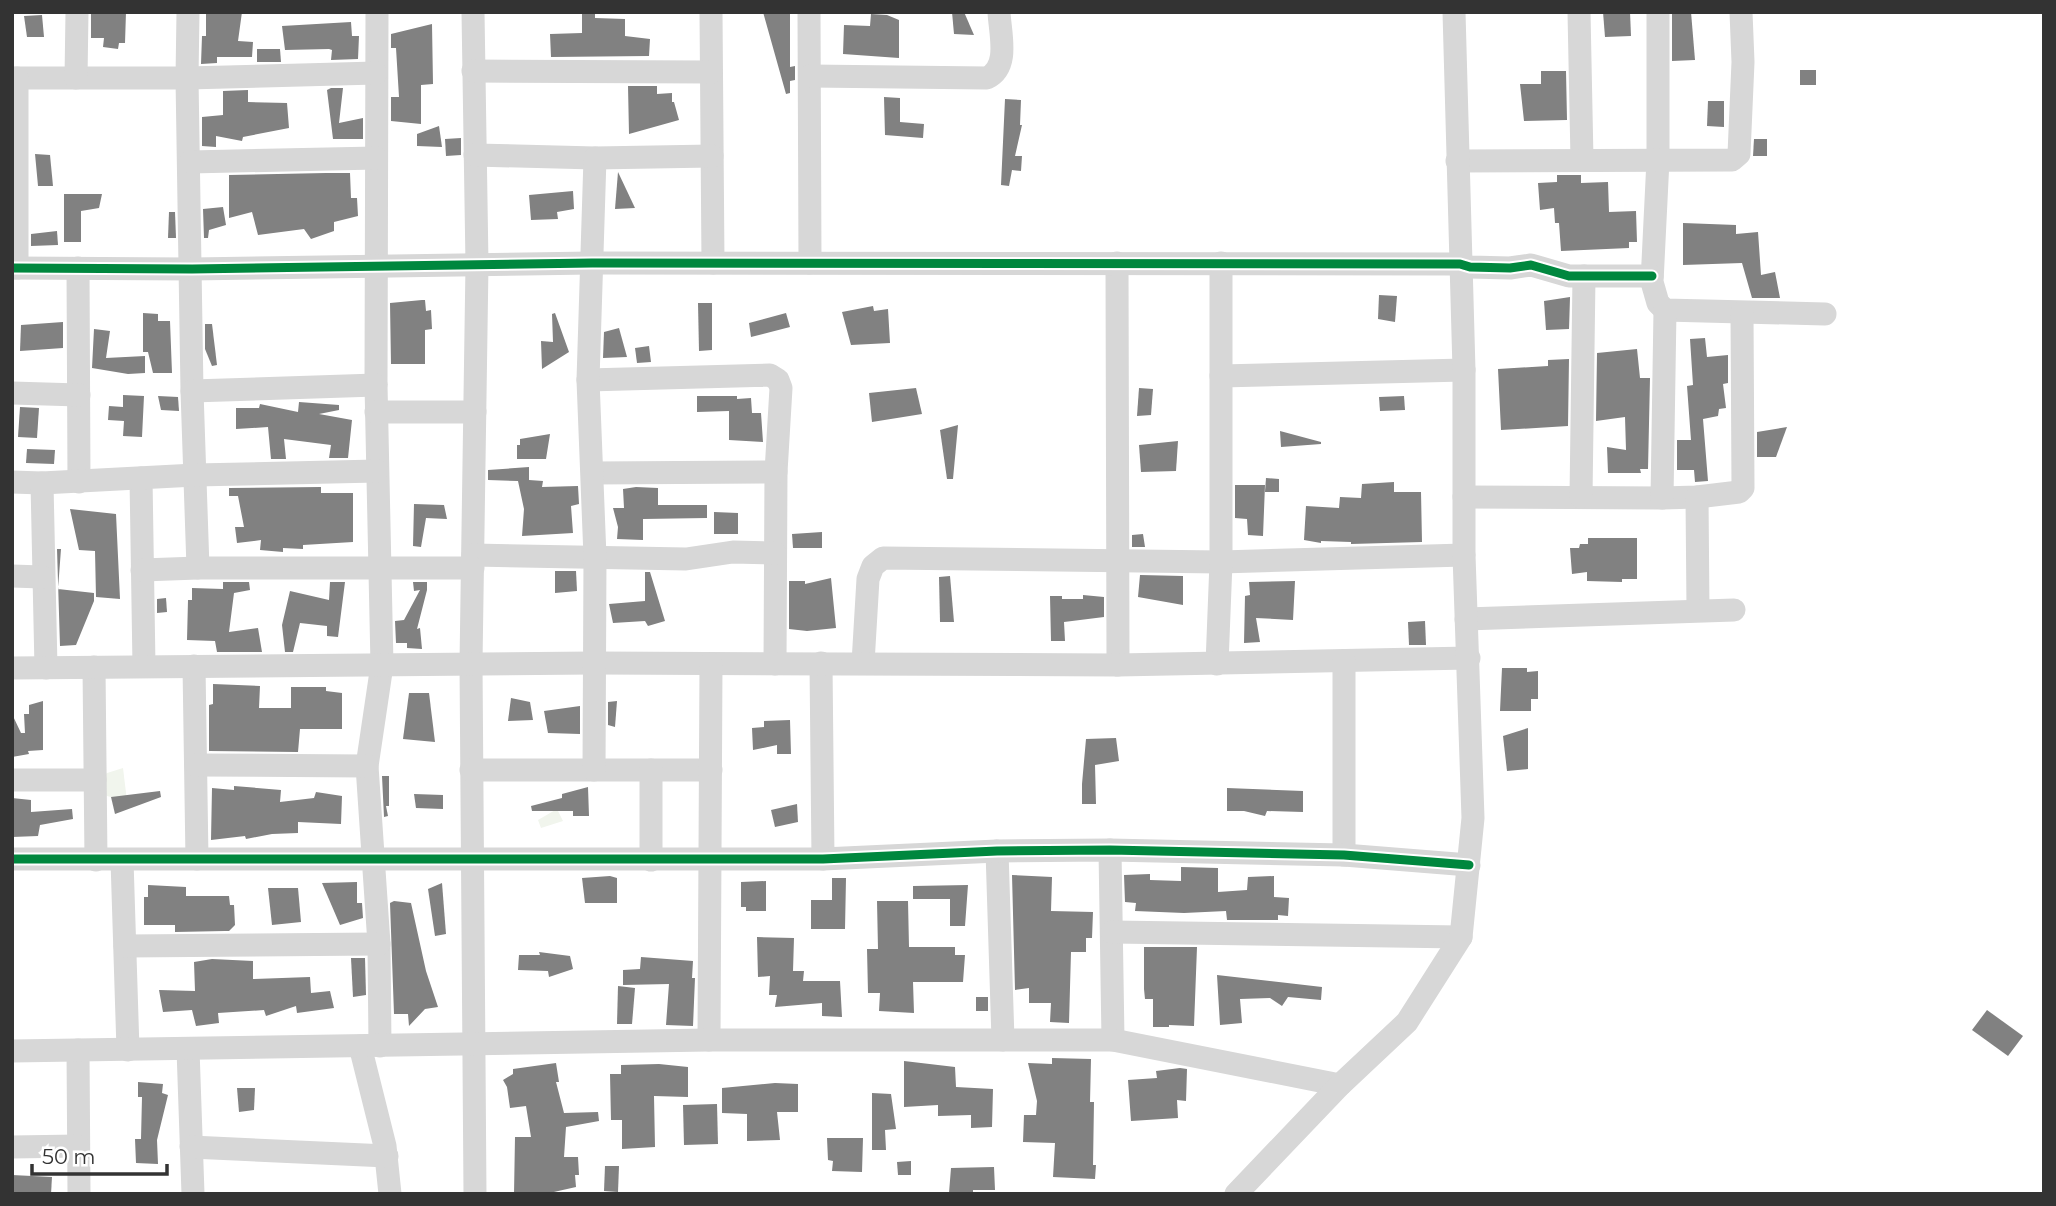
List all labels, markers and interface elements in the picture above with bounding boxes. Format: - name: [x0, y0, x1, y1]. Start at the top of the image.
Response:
- scale bar: [32, 1132, 166, 1176]
- text: 50 m: [42, 1144, 96, 1169]

